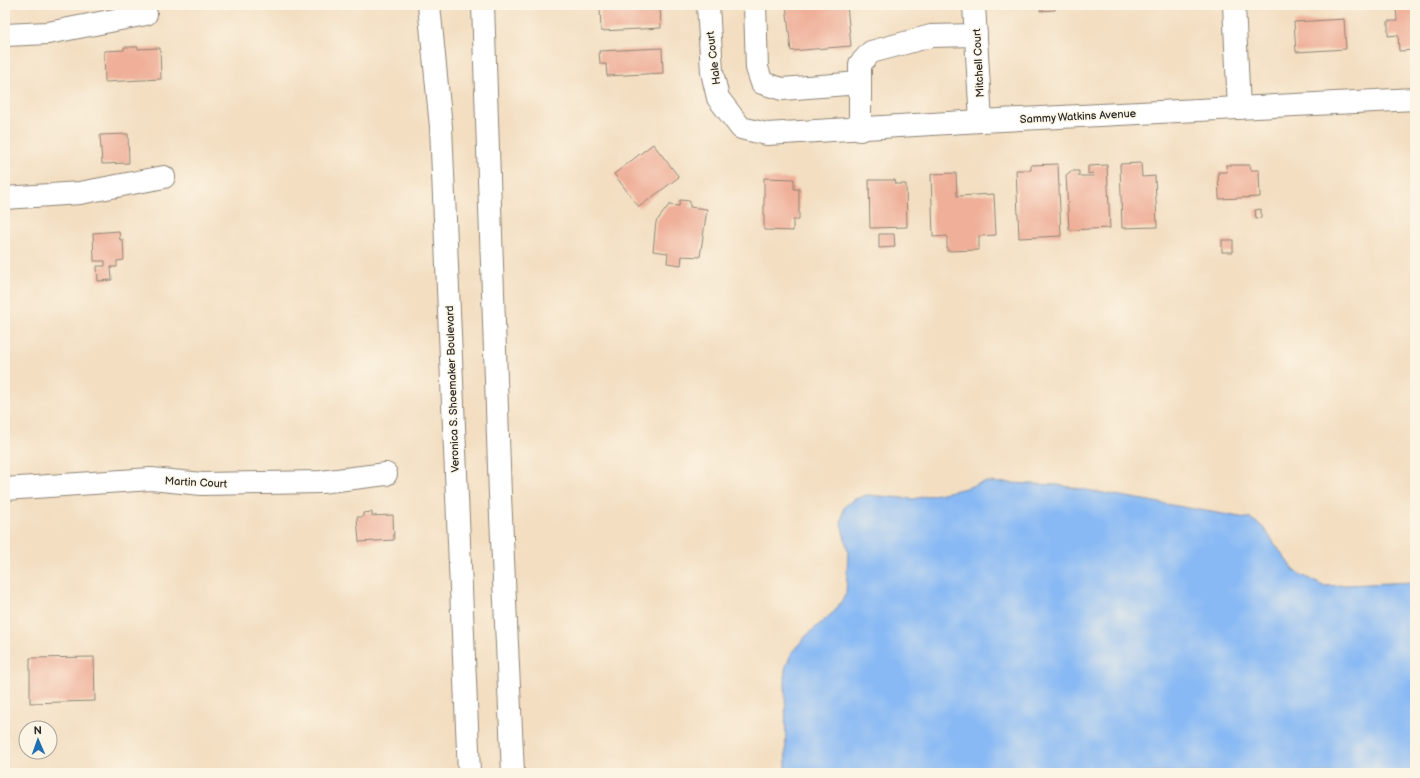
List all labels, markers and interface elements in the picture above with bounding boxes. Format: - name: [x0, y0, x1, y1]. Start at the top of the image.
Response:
- street label: Mitchell Court: [970, 28, 987, 98]
- street label: Hale Court: [704, 30, 723, 85]
- street label: Sammy Watkins Avenue: [1020, 107, 1137, 126]
- street label: Veronica S. Shoemaker Boulevard: [443, 305, 462, 473]
- street label: Martin Court: [164, 474, 228, 491]
- north arrow: [18, 720, 58, 760]
- text: N: [33, 724, 42, 737]

